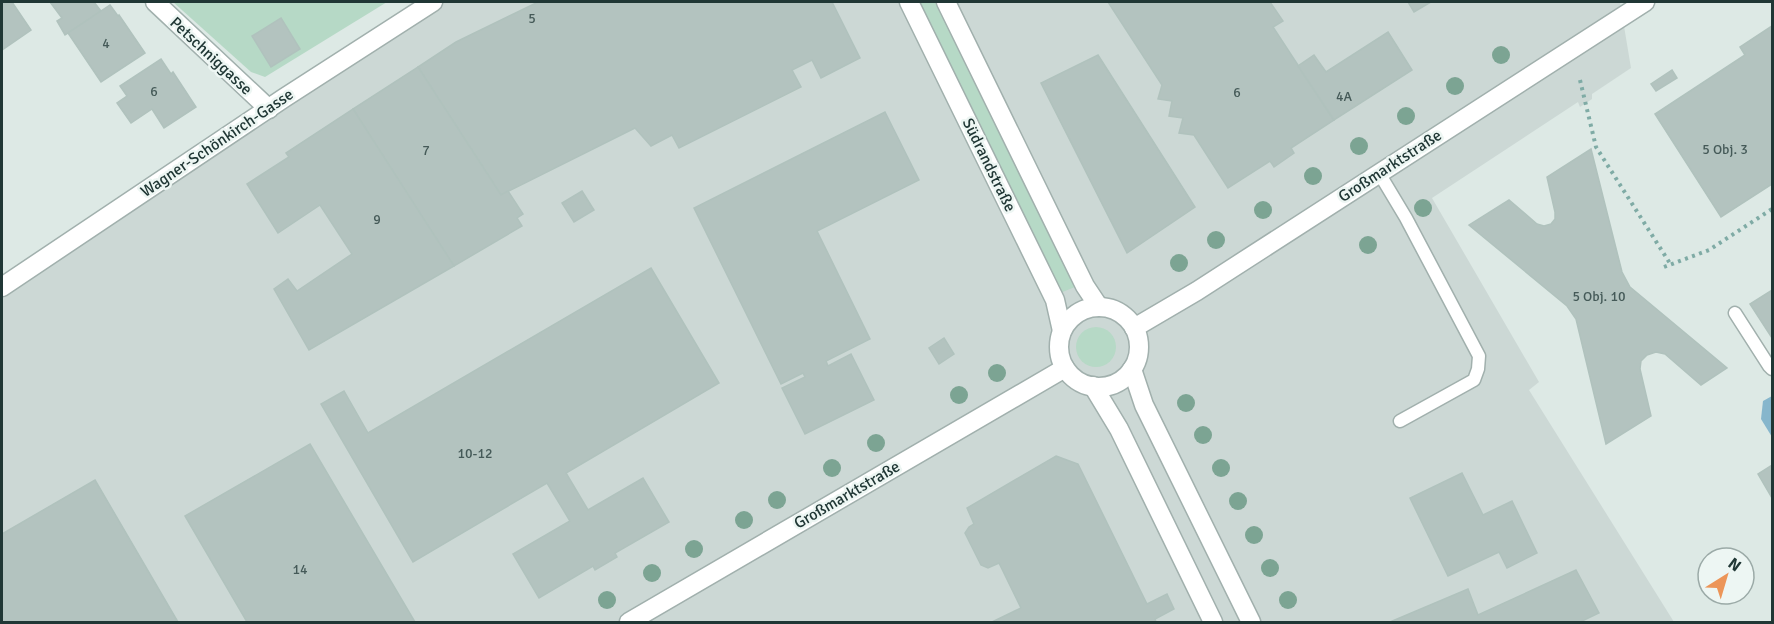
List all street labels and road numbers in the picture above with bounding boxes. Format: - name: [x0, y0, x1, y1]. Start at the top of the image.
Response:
- street label: Petschniggasse: [166, 13, 256, 99]
- street label: Wagner-Schönkirch-Gasse: [137, 84, 297, 202]
- street label: Südrandstraße: [958, 115, 1020, 215]
- street label: Großmarktstraße: [1335, 125, 1445, 207]
- street label: Großmarktstraße: [790, 457, 904, 533]

